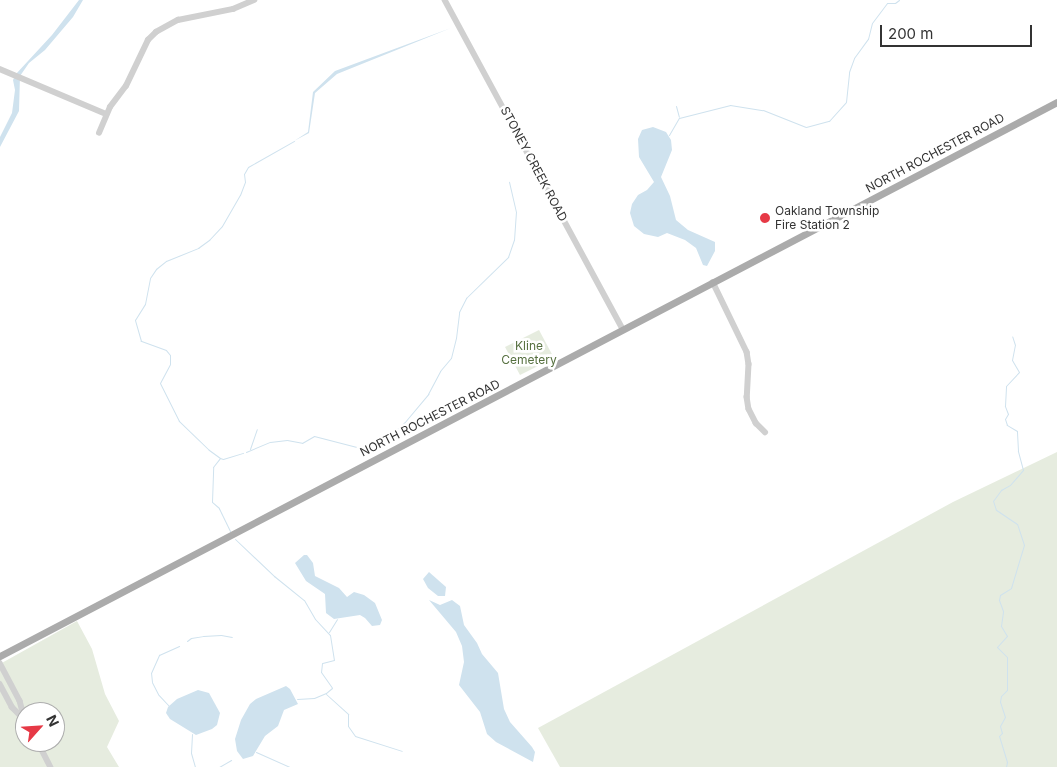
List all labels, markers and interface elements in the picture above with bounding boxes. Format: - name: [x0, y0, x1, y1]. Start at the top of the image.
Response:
- scale bar: [882, 15, 1034, 47]
- text: 200 m: [888, 24, 933, 43]
- street label: STONEY CREEK ROAD: [498, 104, 570, 224]
- street label: NORTH ROCHESTER ROAD: [863, 110, 1007, 196]
- place label: Oakland Township Fire Station 2: [775, 204, 879, 232]
- marker: Oakland Township Fire Station 2: [759, 212, 771, 224]
- park label: Kline Cemetery: [501, 339, 557, 367]
- street label: NORTH ROCHESTER ROAD: [358, 376, 502, 460]
- north arrow: [15, 702, 65, 752]
- text: N: [43, 712, 63, 729]

